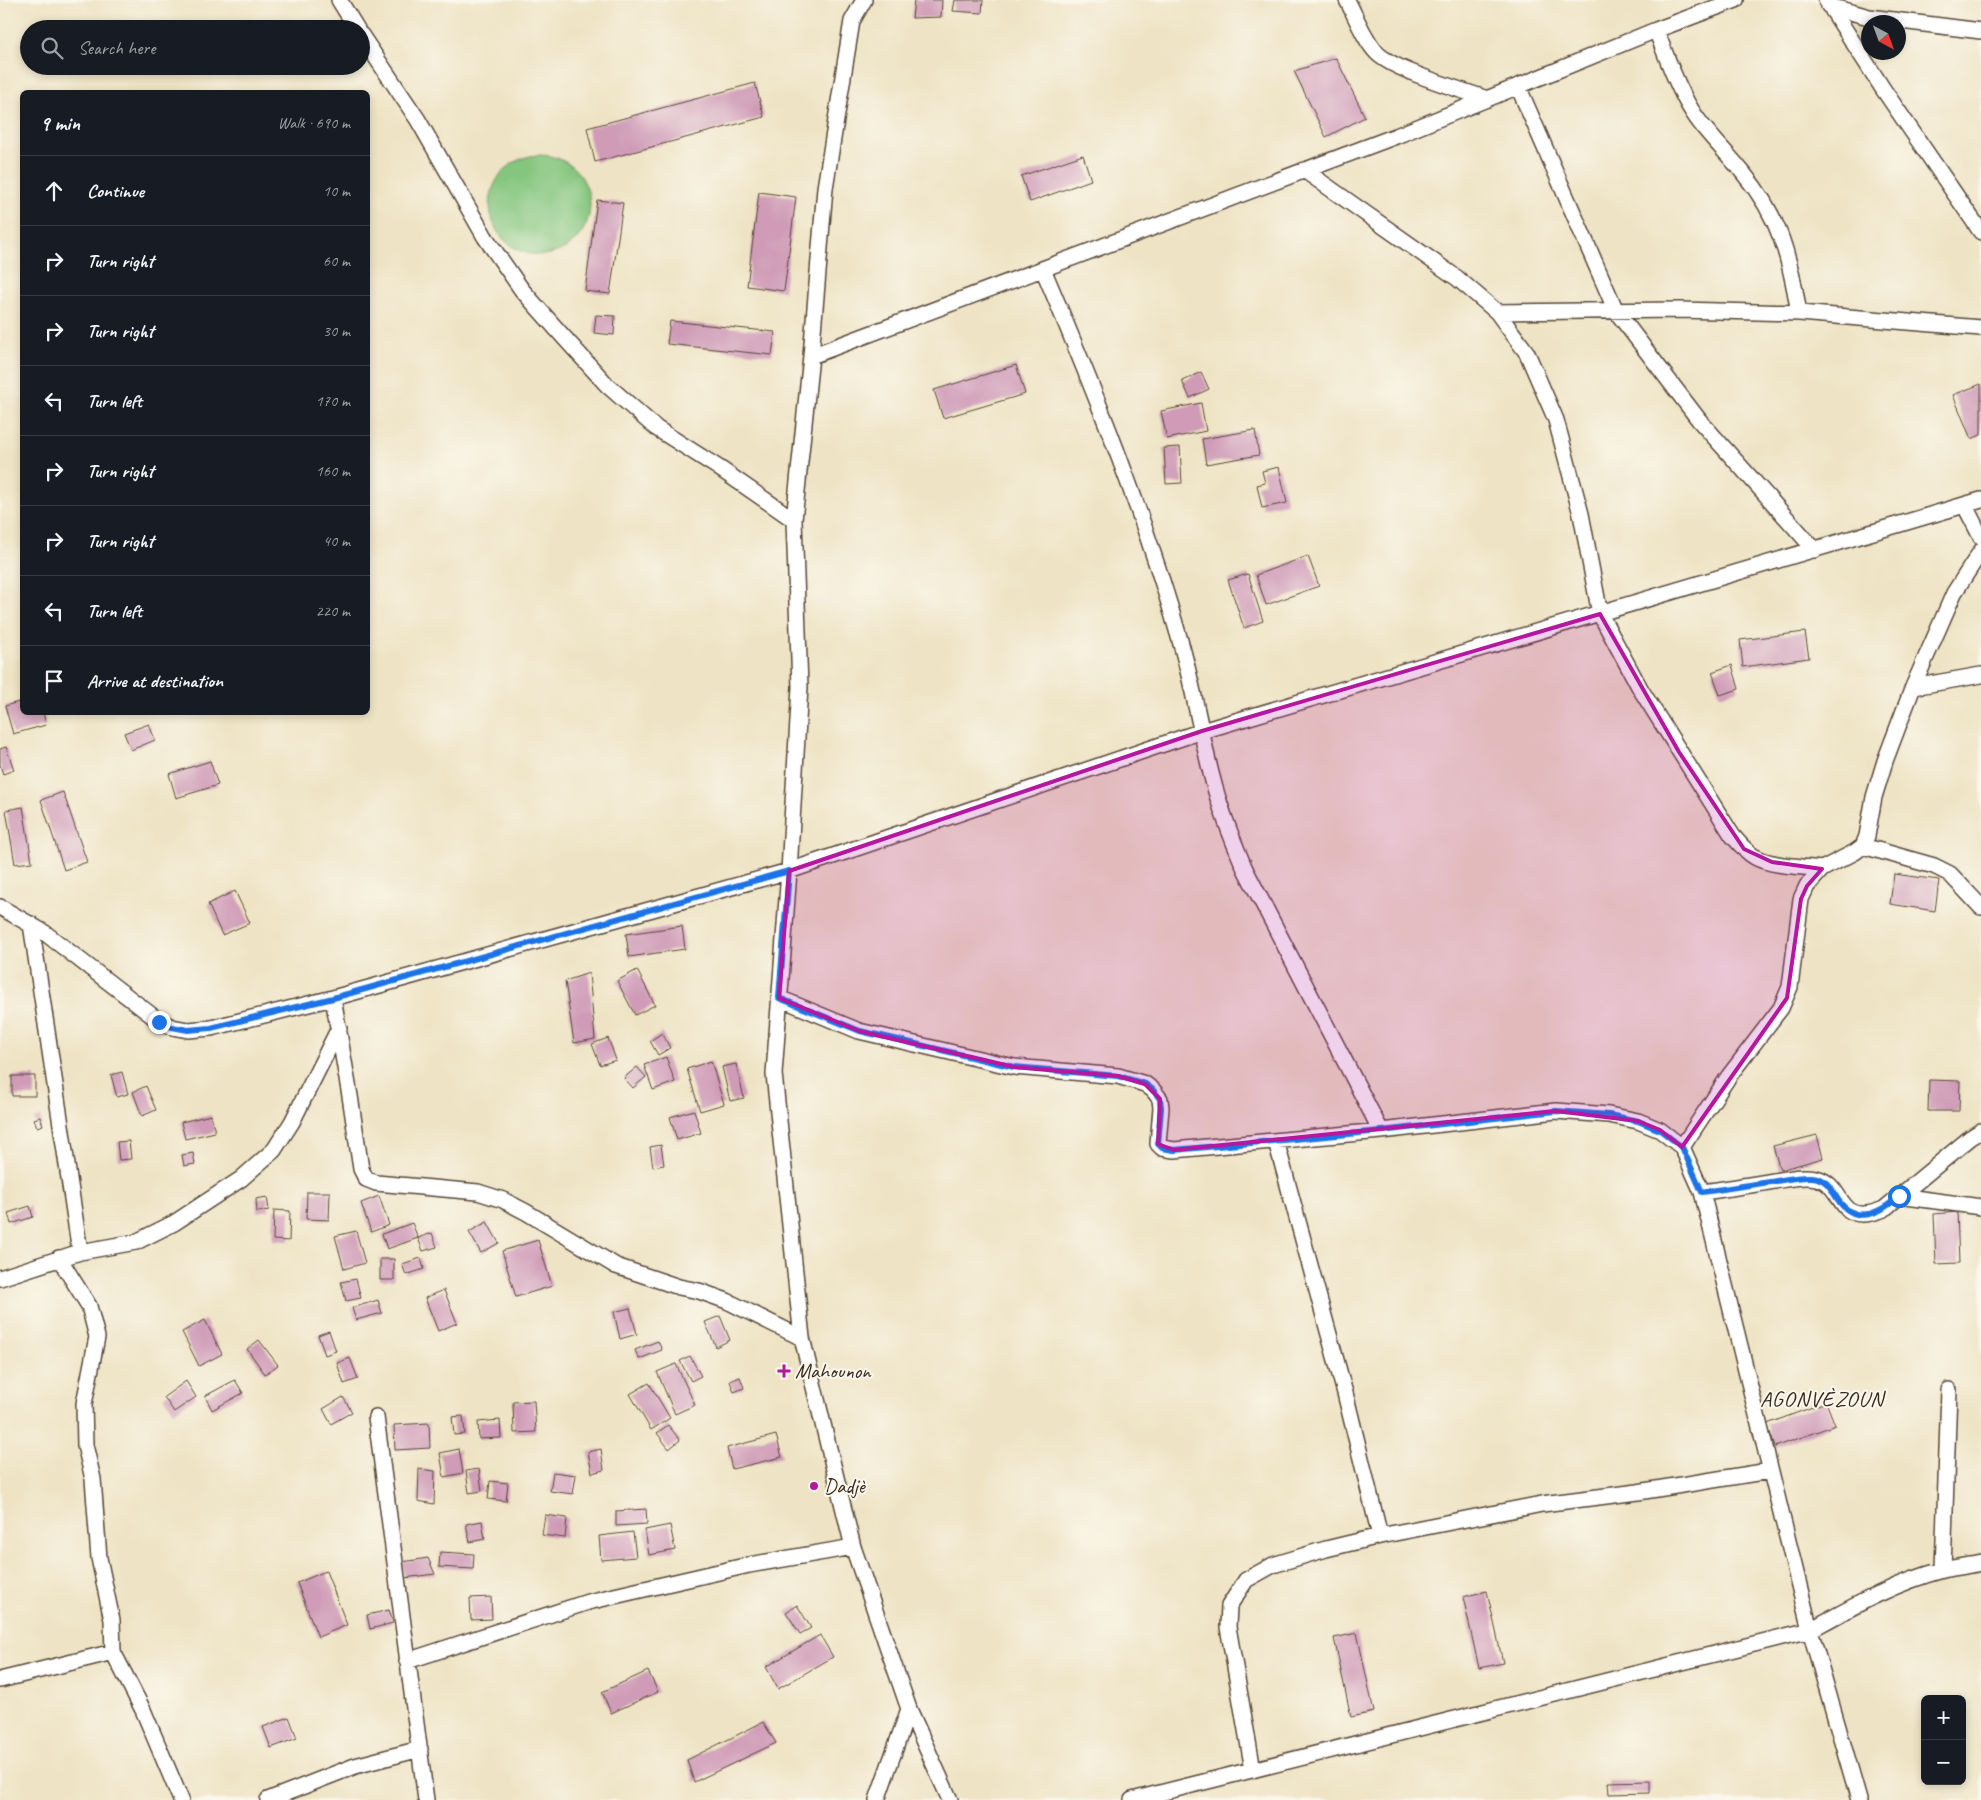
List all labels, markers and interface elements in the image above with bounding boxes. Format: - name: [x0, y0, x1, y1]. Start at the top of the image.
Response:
- north arrow: [1861, 15, 1906, 60]
- search box: [20, 20, 370, 75]
- icon: search: [38, 34, 66, 62]
- text: Search here: [78, 36, 155, 60]
- text: 9 min: [40, 110, 80, 136]
- text: Walk · 690 m: [278, 113, 350, 133]
- icon: ahead: [40, 177, 68, 205]
- text: Continue: [87, 179, 144, 203]
- text: 10 m: [323, 181, 350, 201]
- icon: right: [40, 247, 68, 275]
- text: Turn right: [87, 249, 154, 273]
- text: 60 m: [323, 251, 350, 271]
- icon: right: [40, 317, 68, 345]
- text: Turn right: [87, 319, 154, 343]
- text: 30 m: [323, 321, 350, 341]
- icon: left: [40, 387, 68, 415]
- text: Turn left: [87, 389, 142, 413]
- text: 170 m: [316, 391, 350, 411]
- icon: right: [40, 457, 68, 485]
- text: Turn right: [87, 459, 154, 483]
- text: 160 m: [316, 461, 350, 481]
- icon: right: [40, 527, 68, 555]
- text: Turn right: [87, 529, 154, 553]
- text: 40 m: [323, 531, 350, 551]
- icon: left: [40, 597, 68, 625]
- text: Turn left: [87, 599, 142, 623]
- text: 220 m: [316, 601, 350, 621]
- icon: arrive: [40, 667, 68, 695]
- text: Arrive at destination: [87, 669, 223, 693]
- route end: [148, 1011, 171, 1034]
- route start: [1888, 1185, 1911, 1208]
- place label: Mahounon: [795, 1358, 872, 1384]
- marker: Mahounon: [777, 1364, 791, 1378]
- district label: AGONVÈZOUN: [1760, 1385, 1887, 1413]
- place label: Dadjè: [824, 1473, 867, 1499]
- marker: Dadjè: [808, 1480, 820, 1492]
- map controls: [1921, 1695, 1966, 1785]
- button: +: [1921, 1695, 1966, 1740]
- button: −: [1921, 1740, 1966, 1785]

